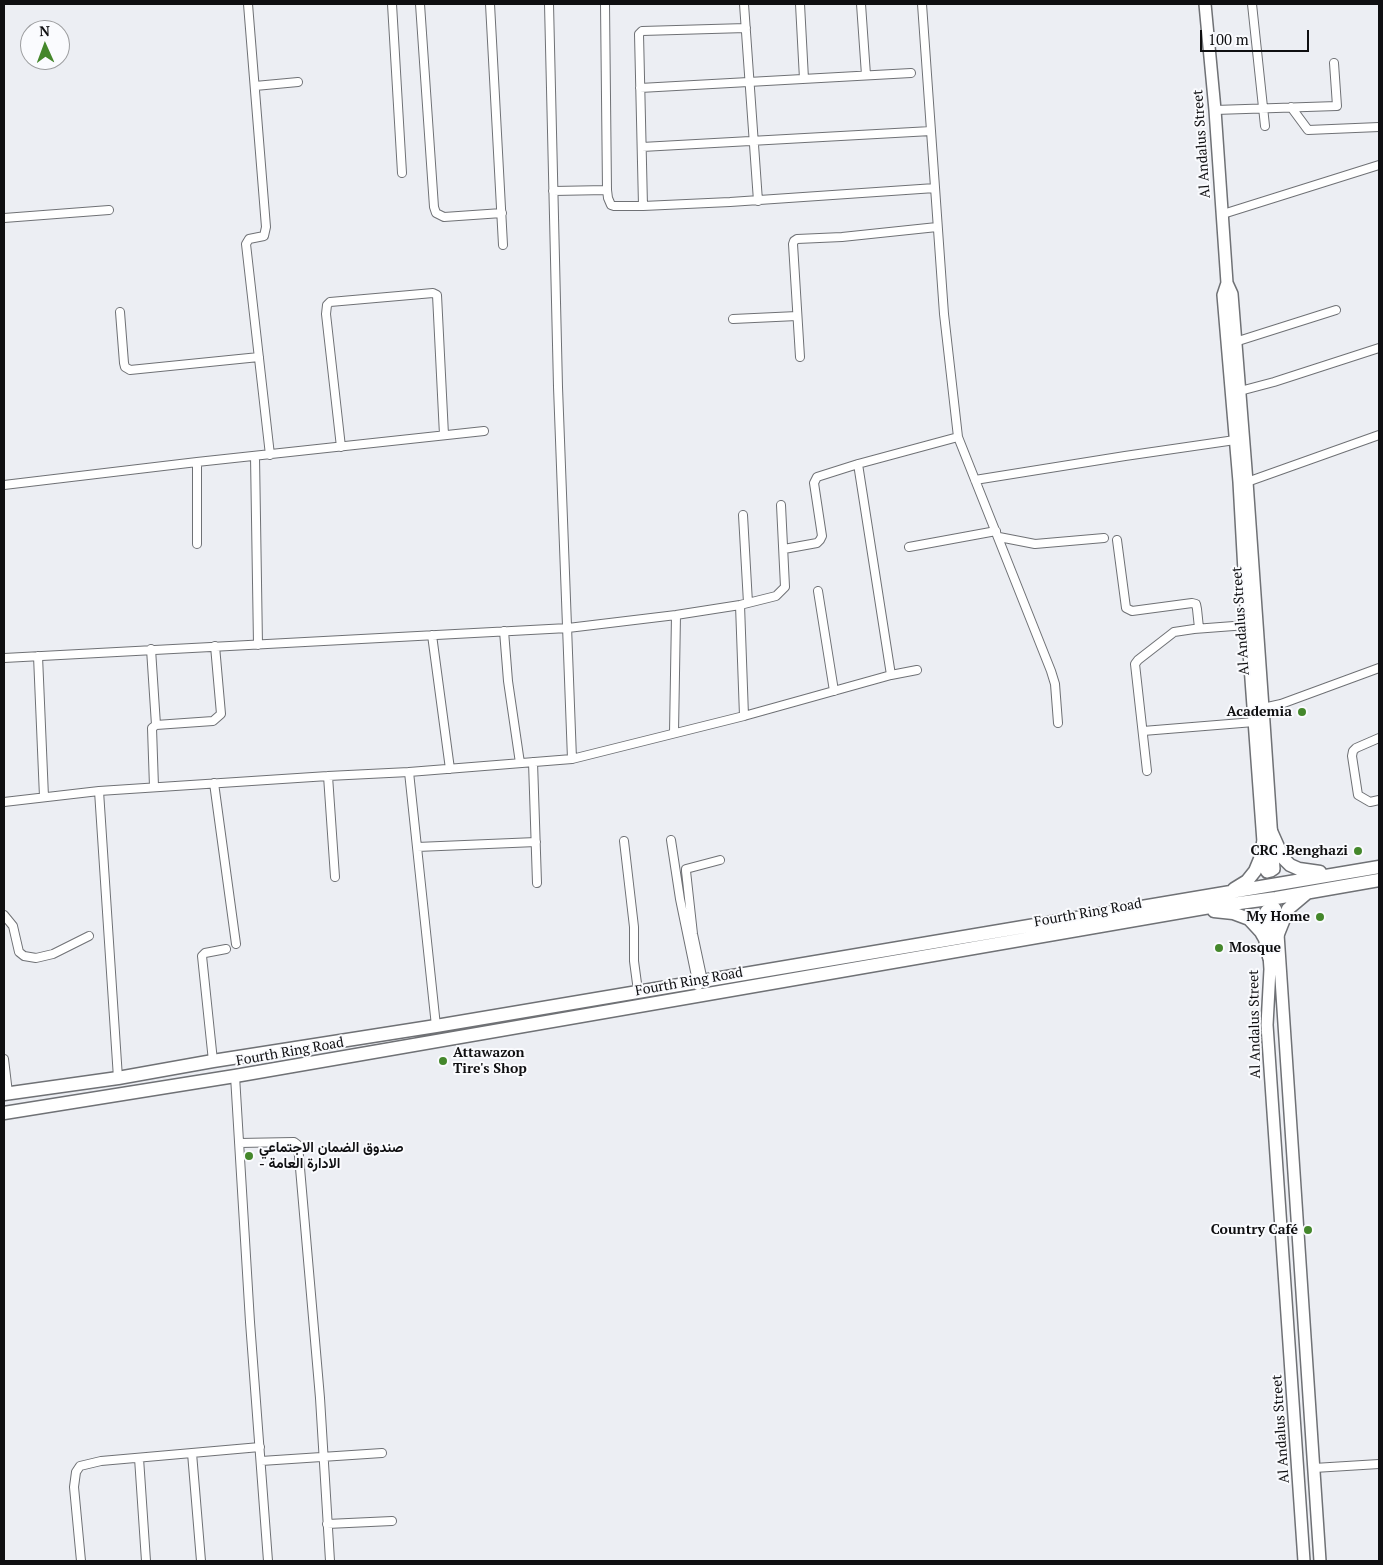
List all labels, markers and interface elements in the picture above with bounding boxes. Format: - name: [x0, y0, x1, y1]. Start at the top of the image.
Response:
- north arrow: [20, 20, 70, 70]
- scale bar: [1203, 20, 1312, 52]
- text: N: [39, 21, 50, 40]
- text: 100 m: [1208, 29, 1249, 49]
- street label: Al Andalus Street: [1190, 89, 1214, 199]
- street label: Al Andalus Street: [1229, 566, 1253, 676]
- place label: Academia: [1226, 704, 1292, 720]
- marker: Academia: [1296, 706, 1308, 718]
- place label: CRC .Benghazi: [1250, 843, 1348, 859]
- marker: CRC .Benghazi: [1352, 845, 1364, 857]
- street label: Fourth Ring Road: [1033, 895, 1143, 931]
- place label: My Home: [1246, 909, 1310, 925]
- marker: My Home: [1314, 911, 1326, 923]
- place label: Mosque: [1229, 940, 1281, 956]
- marker: Mosque: [1213, 942, 1225, 954]
- street label: Fourth Ring Road: [634, 964, 744, 1000]
- street label: Al Andalus Street: [1246, 969, 1264, 1079]
- street label: Fourth Ring Road: [235, 1034, 345, 1070]
- place label: Attawazon Tire's Shop: [453, 1045, 527, 1078]
- marker: Attawazon Tire's Shop: [437, 1055, 449, 1067]
- place label: صندوق الضمان الاجتماعي - الادارة العامة: [259, 1140, 404, 1172]
- marker: صندوق الضمان الاجتماعي - الادارة العامة: [243, 1150, 255, 1162]
- place label: Country Café: [1211, 1222, 1298, 1238]
- marker: Country Café: [1302, 1224, 1314, 1236]
- street label: Al Andalus Street: [1269, 1374, 1293, 1484]

